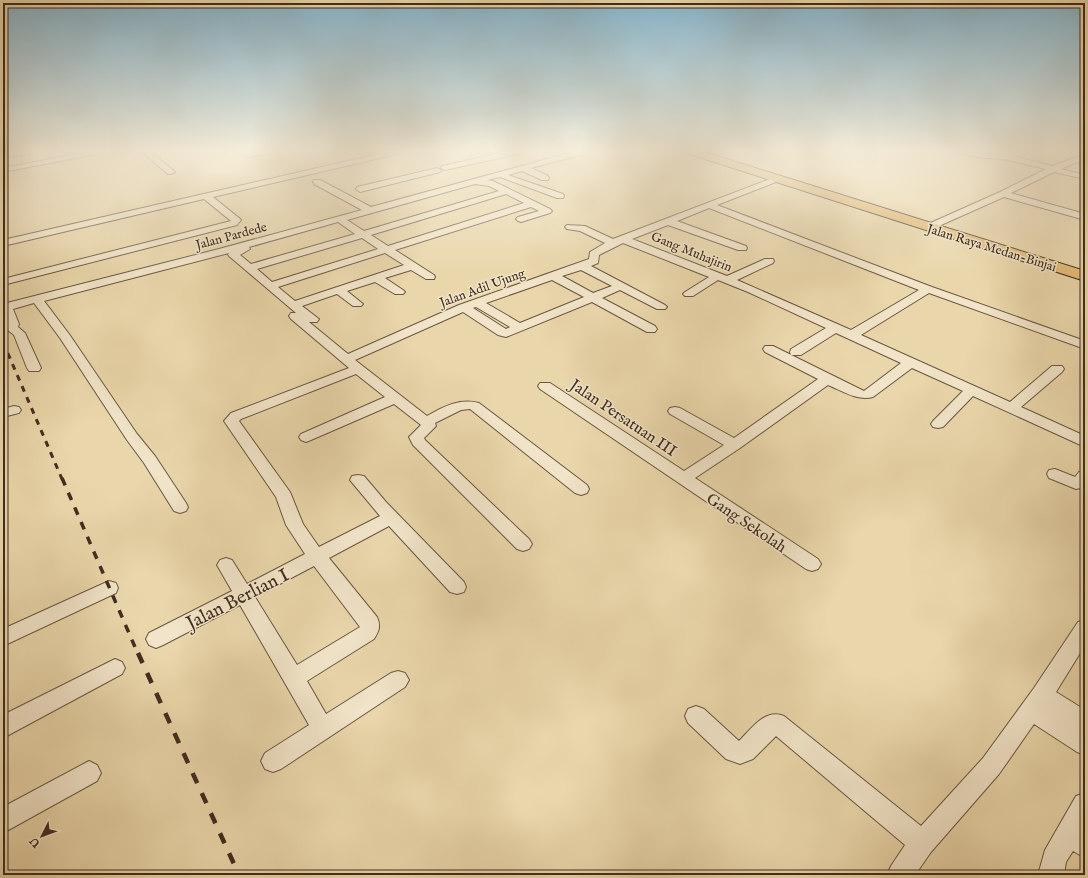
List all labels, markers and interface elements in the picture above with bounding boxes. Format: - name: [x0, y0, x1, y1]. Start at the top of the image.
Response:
- street label: Jalan Pardede: [192, 219, 269, 255]
- street label: Jalan Raya Medan-Binjai: [923, 220, 1059, 276]
- street label: Gang Muhajirin: [648, 228, 734, 276]
- street label: Jalan Adil Ujung: [435, 265, 529, 312]
- street label: Jalan Persatuan III: [564, 374, 680, 462]
- street label: Gang Sekolah: [702, 489, 790, 558]
- street label: Jalan Berlian I: [181, 564, 293, 637]
- north arrow: [22, 816, 62, 856]
- text: U: [27, 833, 44, 851]

